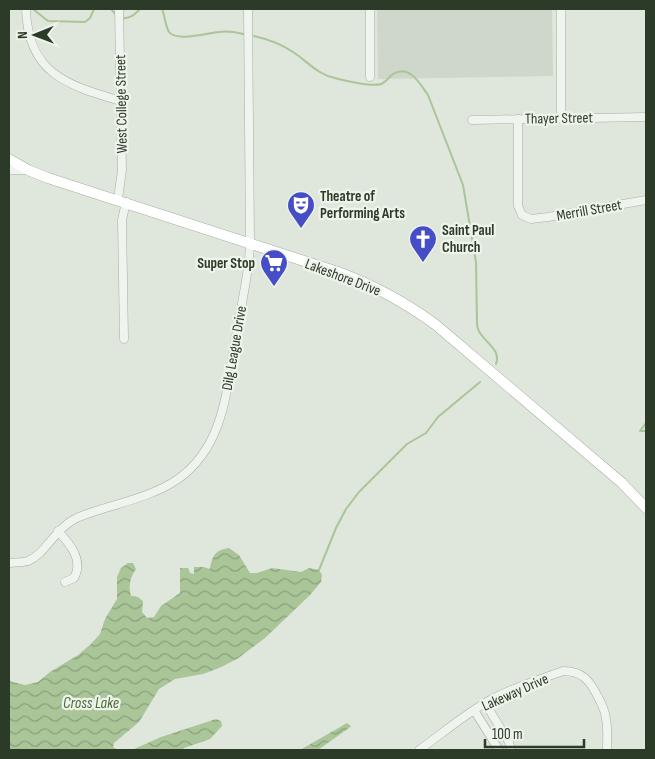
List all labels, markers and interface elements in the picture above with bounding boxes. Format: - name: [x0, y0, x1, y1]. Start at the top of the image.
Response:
- north arrow: [10, 10, 60, 60]
- text: N: [14, 31, 31, 39]
- street label: West College Street: [111, 54, 132, 154]
- street label: Thayer Street: [525, 108, 594, 129]
- place label: Theatre of Performing Arts: [320, 187, 405, 223]
- theatre icon: Theatre of Performing Arts: [286, 190, 316, 229]
- street label: Merrill Street: [555, 195, 624, 226]
- place label: Saint Paul Church: [442, 221, 494, 257]
- church icon: Saint Paul Church: [408, 224, 438, 263]
- supermarket icon: Super Stop: [259, 248, 289, 287]
- place label: Super Stop: [197, 254, 255, 273]
- street label: Lakeshore Drive: [302, 254, 383, 301]
- street label: Dilg League Drive: [218, 304, 251, 392]
- street label: Lakeway Drive: [479, 669, 552, 716]
- water label: Cross Lake: [63, 694, 119, 713]
- scale bar: [485, 716, 584, 748]
- text: 100 m: [492, 725, 523, 744]

